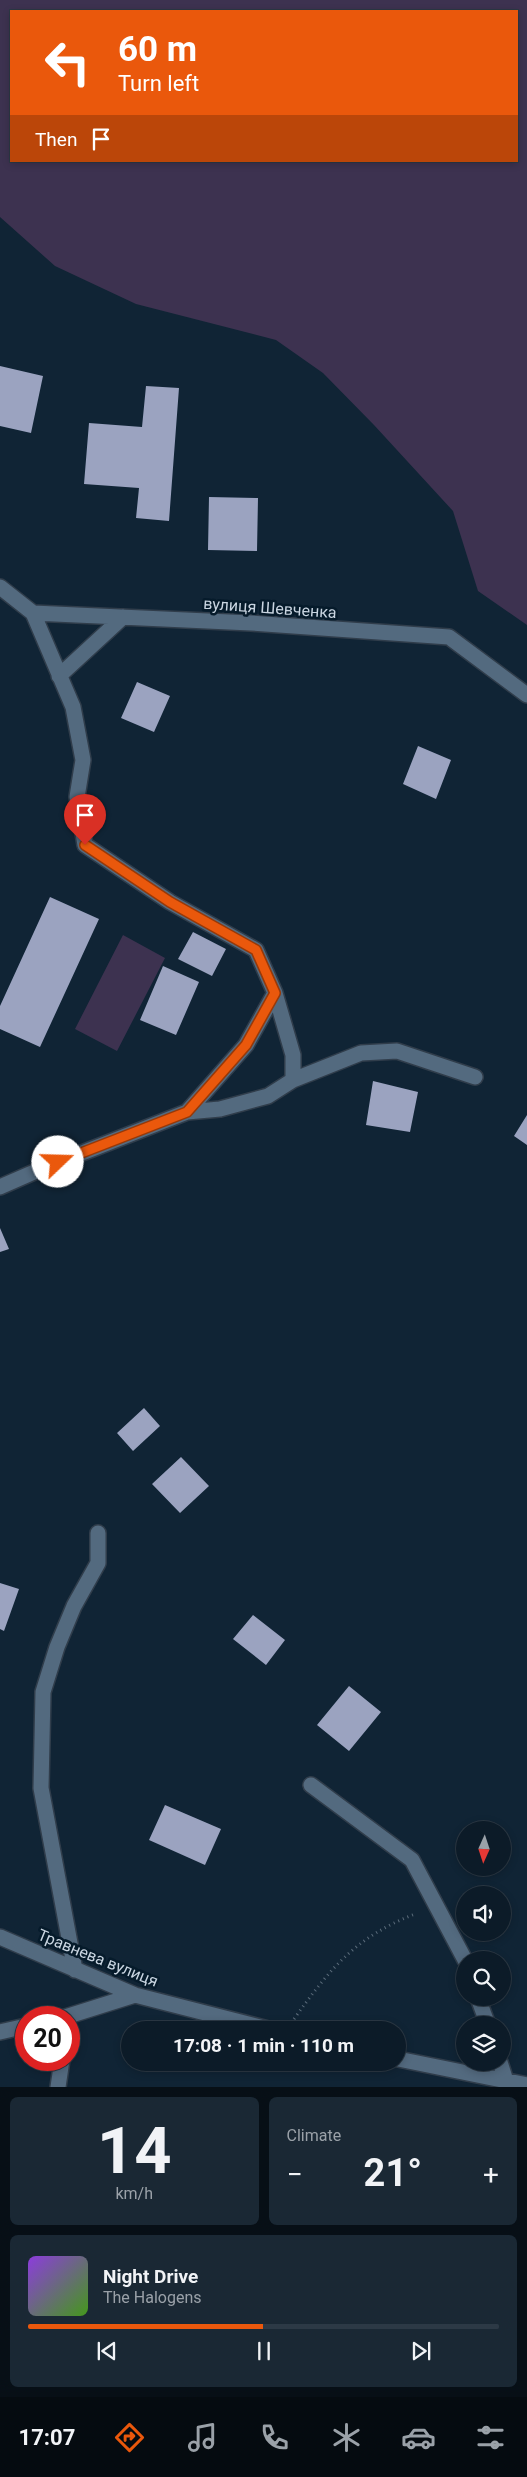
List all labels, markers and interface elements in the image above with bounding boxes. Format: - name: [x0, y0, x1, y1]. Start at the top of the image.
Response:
- text: 60 m: [118, 29, 197, 70]
- icon: left: [35, 30, 100, 95]
- text: Turn left: [118, 71, 199, 96]
- icon: arrive: [87, 125, 115, 153]
- text: Then: [35, 128, 77, 151]
- street label: вулиця Шевченка: [203, 594, 337, 622]
- pin: [64, 794, 106, 845]
- icon: arrive: [71, 801, 99, 829]
- position arrow: [31, 1135, 83, 1187]
- north arrow: [456, 1821, 511, 1876]
- map controls: [456, 1821, 511, 2071]
- button: sound: [456, 1886, 511, 1941]
- street label: Травнева вулиця: [35, 1925, 161, 1991]
- button: search: [456, 1951, 511, 2006]
- speed limit sign: 20: [15, 2006, 80, 2071]
- button: layers: [456, 2016, 511, 2071]
- text: 17:08 · 1 min · 110 m: [173, 2034, 354, 2057]
- text: 14: [97, 2113, 172, 2189]
- text: Climate: [287, 2126, 341, 2145]
- text: 21°: [364, 2151, 422, 2195]
- text: −: [287, 2158, 303, 2191]
- text: +: [483, 2158, 499, 2191]
- text: km/h: [115, 2184, 153, 2203]
- text: Night Drive: [103, 2265, 198, 2288]
- text: The Halogens: [103, 2288, 202, 2307]
- icon: previous: [93, 2337, 121, 2365]
- icon: pause: [250, 2337, 278, 2365]
- icon: next: [407, 2337, 435, 2365]
- icon: directions: [112, 2420, 147, 2455]
- icon: music: [185, 2420, 220, 2455]
- icon: phone: [257, 2420, 292, 2455]
- icon: climate: [329, 2420, 364, 2455]
- icon: car: [401, 2420, 436, 2455]
- icon: filters: [473, 2420, 508, 2455]
- text: 17:07: [19, 2425, 75, 2450]

